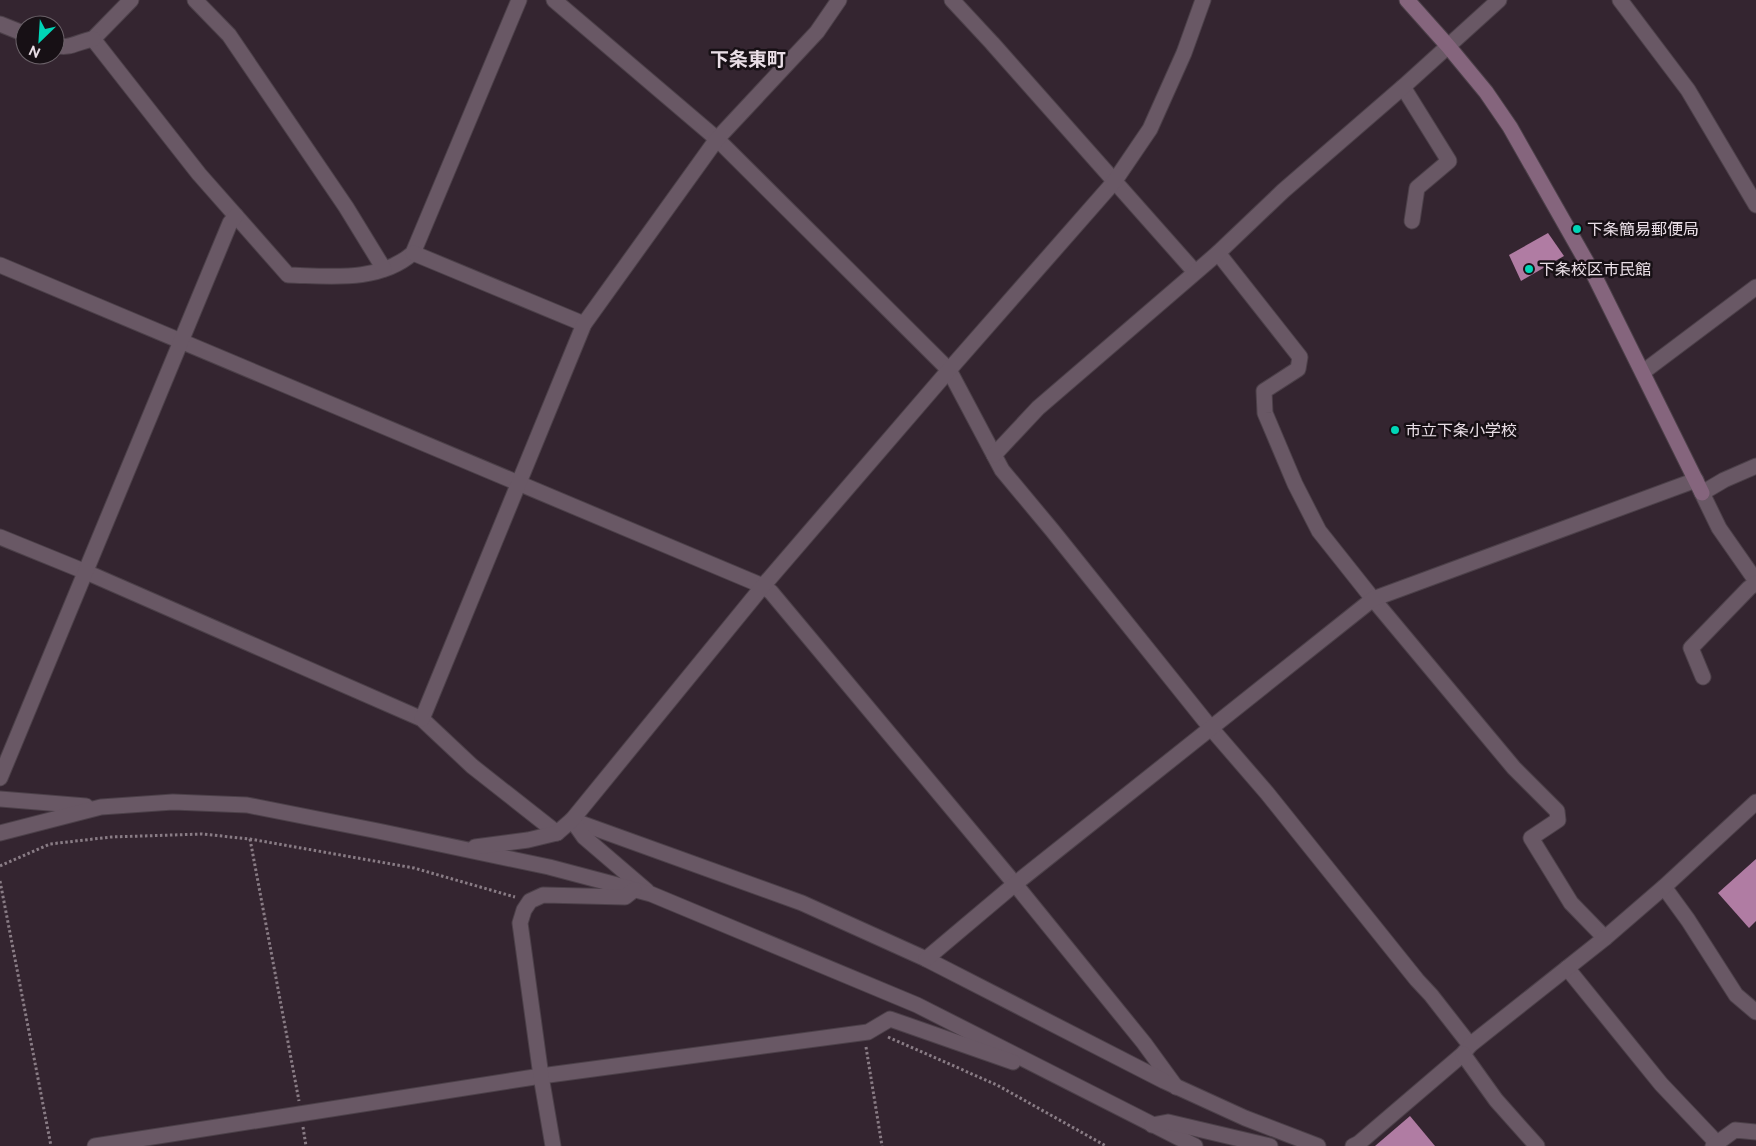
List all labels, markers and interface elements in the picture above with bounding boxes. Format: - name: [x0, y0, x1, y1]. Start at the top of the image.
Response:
- north arrow: [15, 15, 65, 65]
- text: N: [26, 42, 43, 61]
- district label: 下条東町: [710, 48, 786, 70]
- place label: 下条簡易郵便局: [1587, 220, 1699, 239]
- marker: 下条簡易郵便局: [1571, 223, 1583, 235]
- place label: 下条校区市民館: [1539, 260, 1651, 279]
- marker: 下条校区市民館: [1523, 263, 1535, 275]
- place label: 市立下条小学校: [1405, 421, 1517, 440]
- marker: 市立下条小学校: [1389, 424, 1401, 436]

